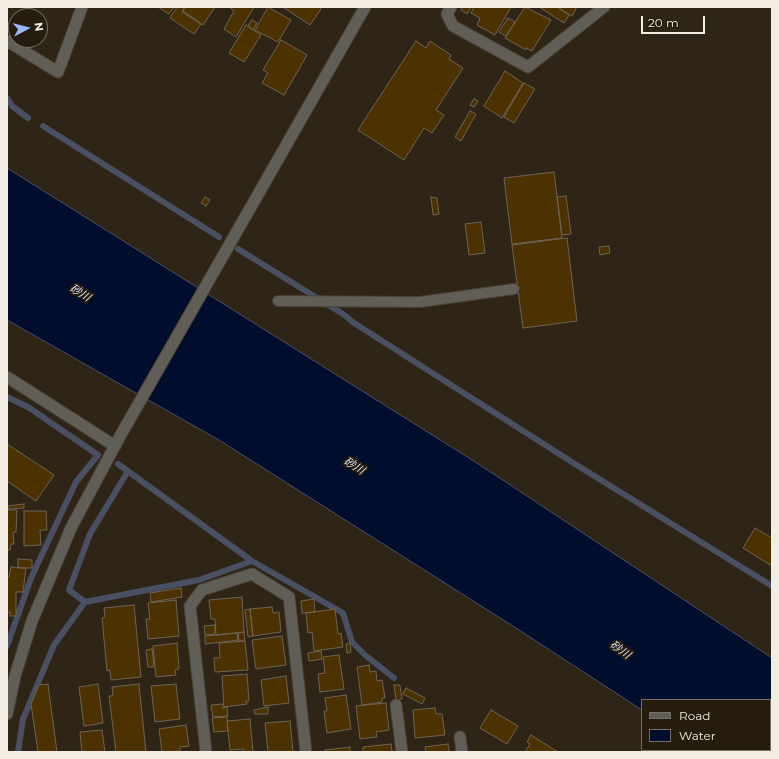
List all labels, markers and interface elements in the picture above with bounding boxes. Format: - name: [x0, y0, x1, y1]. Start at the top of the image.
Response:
- north arrow: [8, 8, 48, 48]
- scale bar: [643, 8, 707, 34]
- text: 20 m: [648, 15, 679, 30]
- text: N: [31, 21, 46, 32]
- water label: 砂川: [67, 282, 93, 304]
- water label: 砂川: [341, 455, 367, 477]
- water label: 砂川: [607, 638, 633, 662]
- legend: [641, 699, 771, 751]
- text: Road: [679, 708, 710, 723]
- text: Water: [679, 728, 715, 743]

